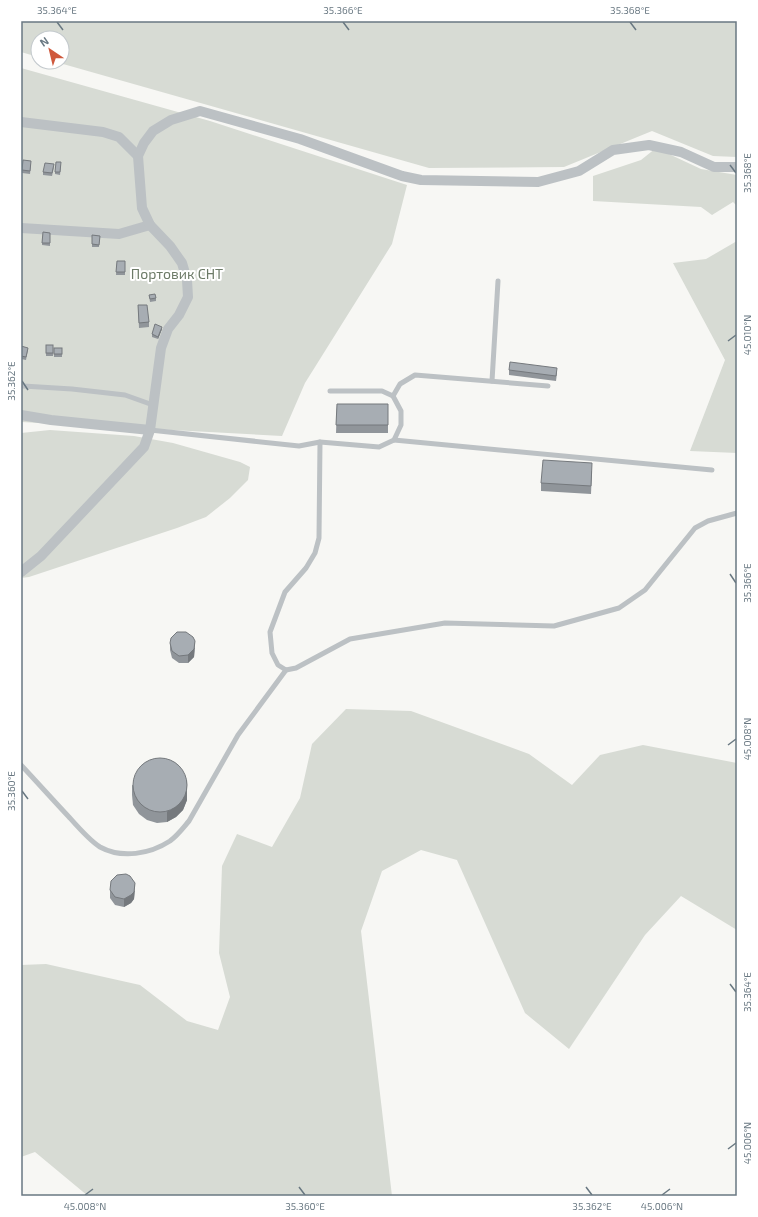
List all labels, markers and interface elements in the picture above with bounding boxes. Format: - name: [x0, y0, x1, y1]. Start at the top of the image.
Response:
- text: 35.364°E: [37, 4, 77, 16]
- text: 35.366°E: [323, 4, 363, 16]
- text: 35.368°E: [610, 4, 650, 16]
- north arrow: [30, 30, 70, 70]
- text: N: [37, 34, 51, 49]
- text: 35.368°E: [741, 153, 753, 193]
- park label: Портовик СНТ: [131, 265, 223, 282]
- text: 45.010°N: [741, 315, 753, 355]
- text: 35.362°E: [5, 361, 17, 401]
- text: 35.366°E: [741, 563, 753, 603]
- text: 45.008°N: [741, 718, 753, 760]
- text: 35.360°E: [5, 771, 17, 811]
- text: 35.364°E: [741, 972, 753, 1012]
- text: 45.006°N: [741, 1122, 753, 1164]
- text: 45.008°N: [64, 1200, 106, 1212]
- text: 35.360°E: [285, 1200, 325, 1212]
- text: 35.362°E: [572, 1200, 612, 1212]
- text: 45.006°N: [641, 1200, 683, 1212]

